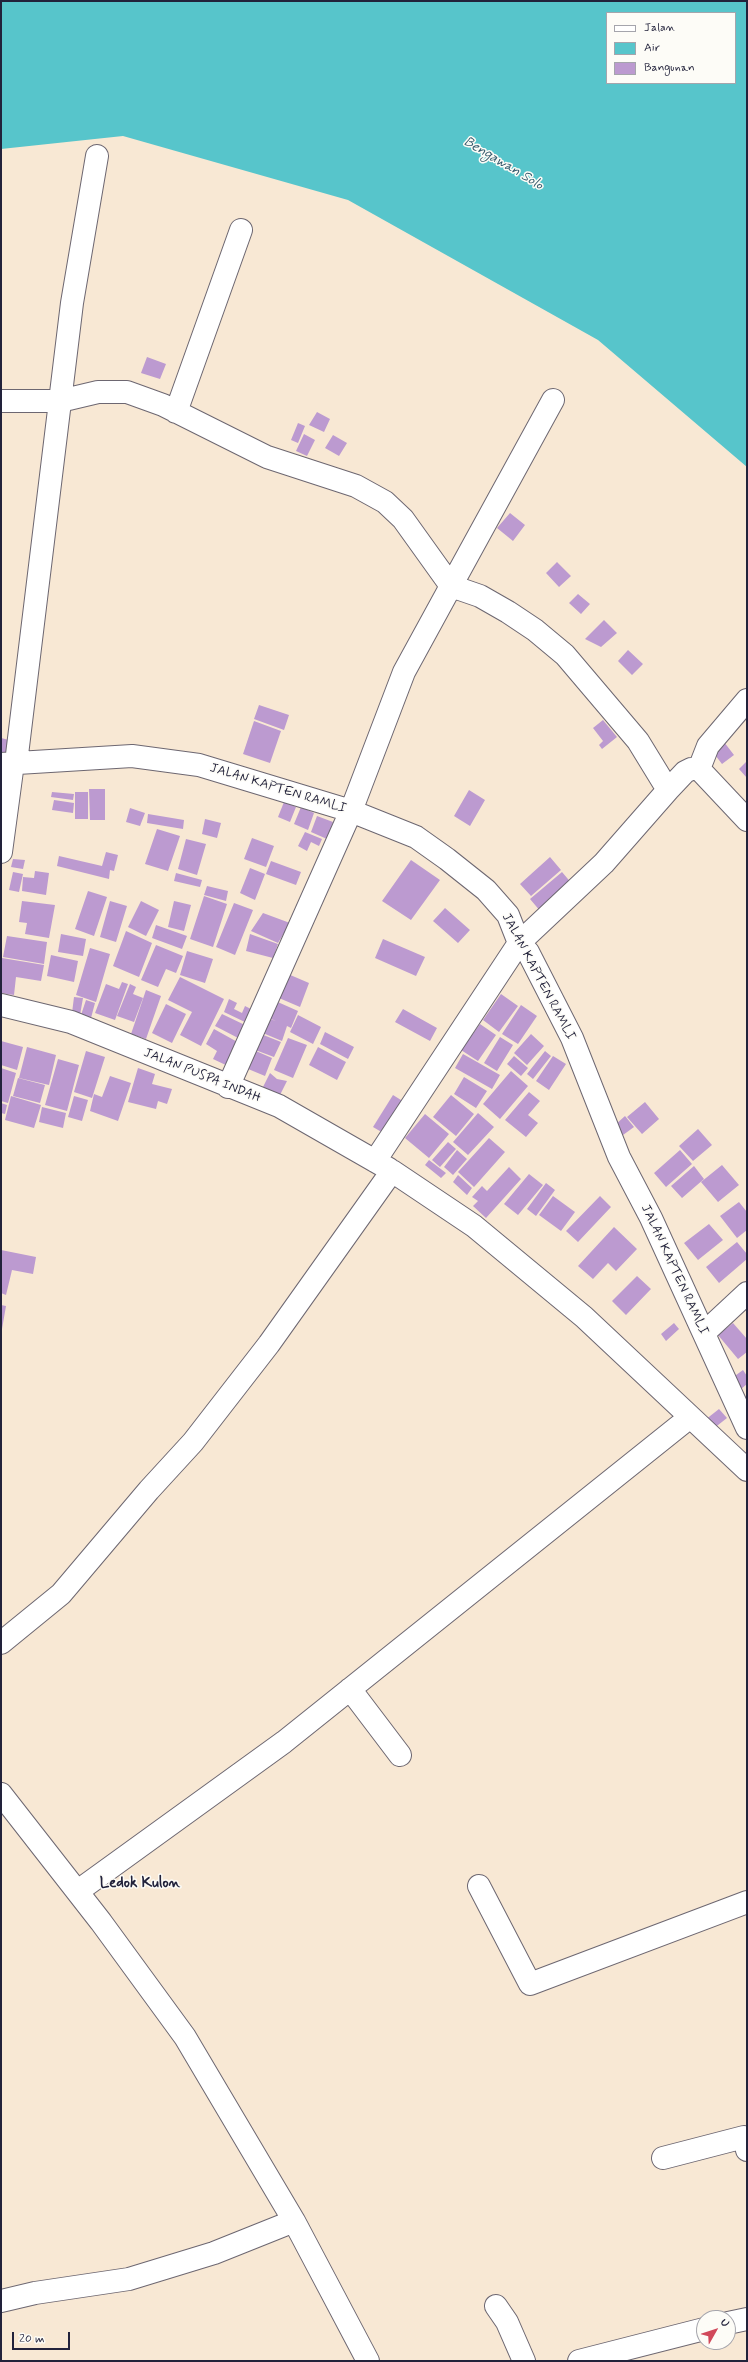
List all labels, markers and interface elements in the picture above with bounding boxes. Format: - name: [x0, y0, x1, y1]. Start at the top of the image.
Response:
- legend: [606, 12, 736, 84]
- text: Jalan: [644, 20, 675, 36]
- text: Air: [644, 40, 660, 56]
- text: Bangunan: [644, 60, 695, 76]
- water label: Bengawan Solo: [460, 134, 546, 194]
- street label: JALAN KAPTEN RAMLI: [208, 761, 348, 817]
- street label: JALAN KAPTEN RAMLI: [498, 911, 578, 1043]
- street label: JALAN PUSPA INDAH: [141, 1045, 263, 1107]
- street label: JALAN KAPTEN RAMLI: [637, 1202, 711, 1338]
- district label: Ledok Kulon: [100, 1875, 180, 1893]
- north arrow: [696, 2310, 736, 2350]
- text: U: [717, 2316, 732, 2330]
- scale bar: [14, 2324, 72, 2350]
- text: 20 m: [19, 2331, 45, 2347]

